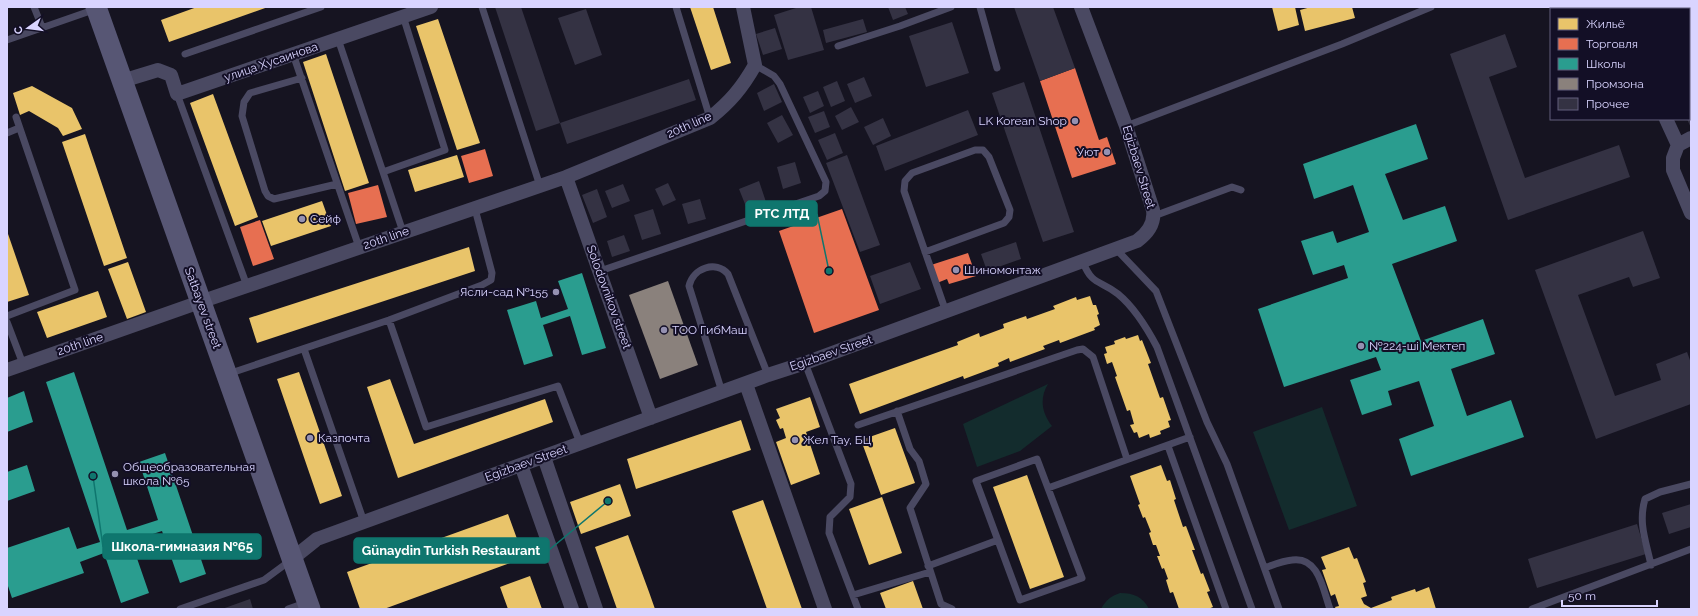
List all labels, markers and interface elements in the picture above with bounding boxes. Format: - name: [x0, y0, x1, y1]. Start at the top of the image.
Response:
- north arrow: [8, 8, 48, 48]
- legend: [1550, 8, 1690, 120]
- text: Жильё: [1586, 17, 1625, 31]
- text: С: [11, 25, 26, 36]
- text: Торговля: [1586, 37, 1638, 51]
- street label: улица Хусаинова: [222, 39, 320, 85]
- text: Школы: [1586, 57, 1625, 71]
- text: Промзона: [1586, 77, 1644, 91]
- text: Прочее: [1586, 97, 1629, 111]
- street label: 20th line: [664, 109, 714, 141]
- place label: LK Korean Shop: [978, 114, 1067, 128]
- marker: LK Korean Shop: [1070, 116, 1080, 126]
- street label: Egizbaev Street: [1120, 124, 1158, 210]
- place label: Уют: [1077, 145, 1099, 159]
- marker: Уют: [1102, 147, 1112, 157]
- callout: РТС ЛТД: [746, 201, 817, 226]
- text: РТС ЛТД: [754, 206, 810, 221]
- place label: Сейф: [310, 212, 341, 226]
- marker: Сейф: [297, 214, 307, 224]
- street label: 20th line: [361, 224, 411, 252]
- street label: Solodovnikov street: [584, 243, 634, 351]
- place label: Шиномонтаж: [964, 263, 1041, 277]
- street label: Satbayev street: [182, 265, 224, 351]
- marker: Шиномонтаж: [951, 265, 961, 275]
- place label: Ясли-сад №155: [460, 285, 548, 299]
- marker: Ясли-сад №155: [551, 287, 561, 297]
- place label: ТОО ГибМаш: [672, 323, 747, 337]
- marker: ТОО ГибМаш: [659, 325, 669, 335]
- street label: 20th line: [55, 330, 105, 358]
- street label: Egizbaev Street: [788, 332, 874, 374]
- place label: №224-ші Мектеп: [1369, 339, 1465, 353]
- marker: №224-ші Мектеп: [1356, 341, 1366, 351]
- place label: Казпочта: [318, 431, 370, 445]
- marker: Казпочта: [305, 433, 315, 443]
- place label: Жел Тау, БЦ: [803, 433, 872, 447]
- marker: Жел Тау, БЦ: [790, 435, 800, 445]
- street label: Egizbaev Street: [483, 442, 569, 484]
- place label: Общеобразовательная школа №65: [123, 460, 255, 488]
- marker: Общеобразовательная школа №65: [110, 469, 120, 479]
- callout: Школа-гимназия №65: [103, 534, 261, 559]
- callout: Günaydin Turkish Restaurant: [354, 538, 549, 563]
- text: Школа-гимназия №65: [111, 539, 253, 554]
- text: Günaydin Turkish Restaurant: [362, 543, 540, 558]
- scale bar: [1562, 582, 1657, 608]
- text: 50 m: [1568, 589, 1596, 603]

